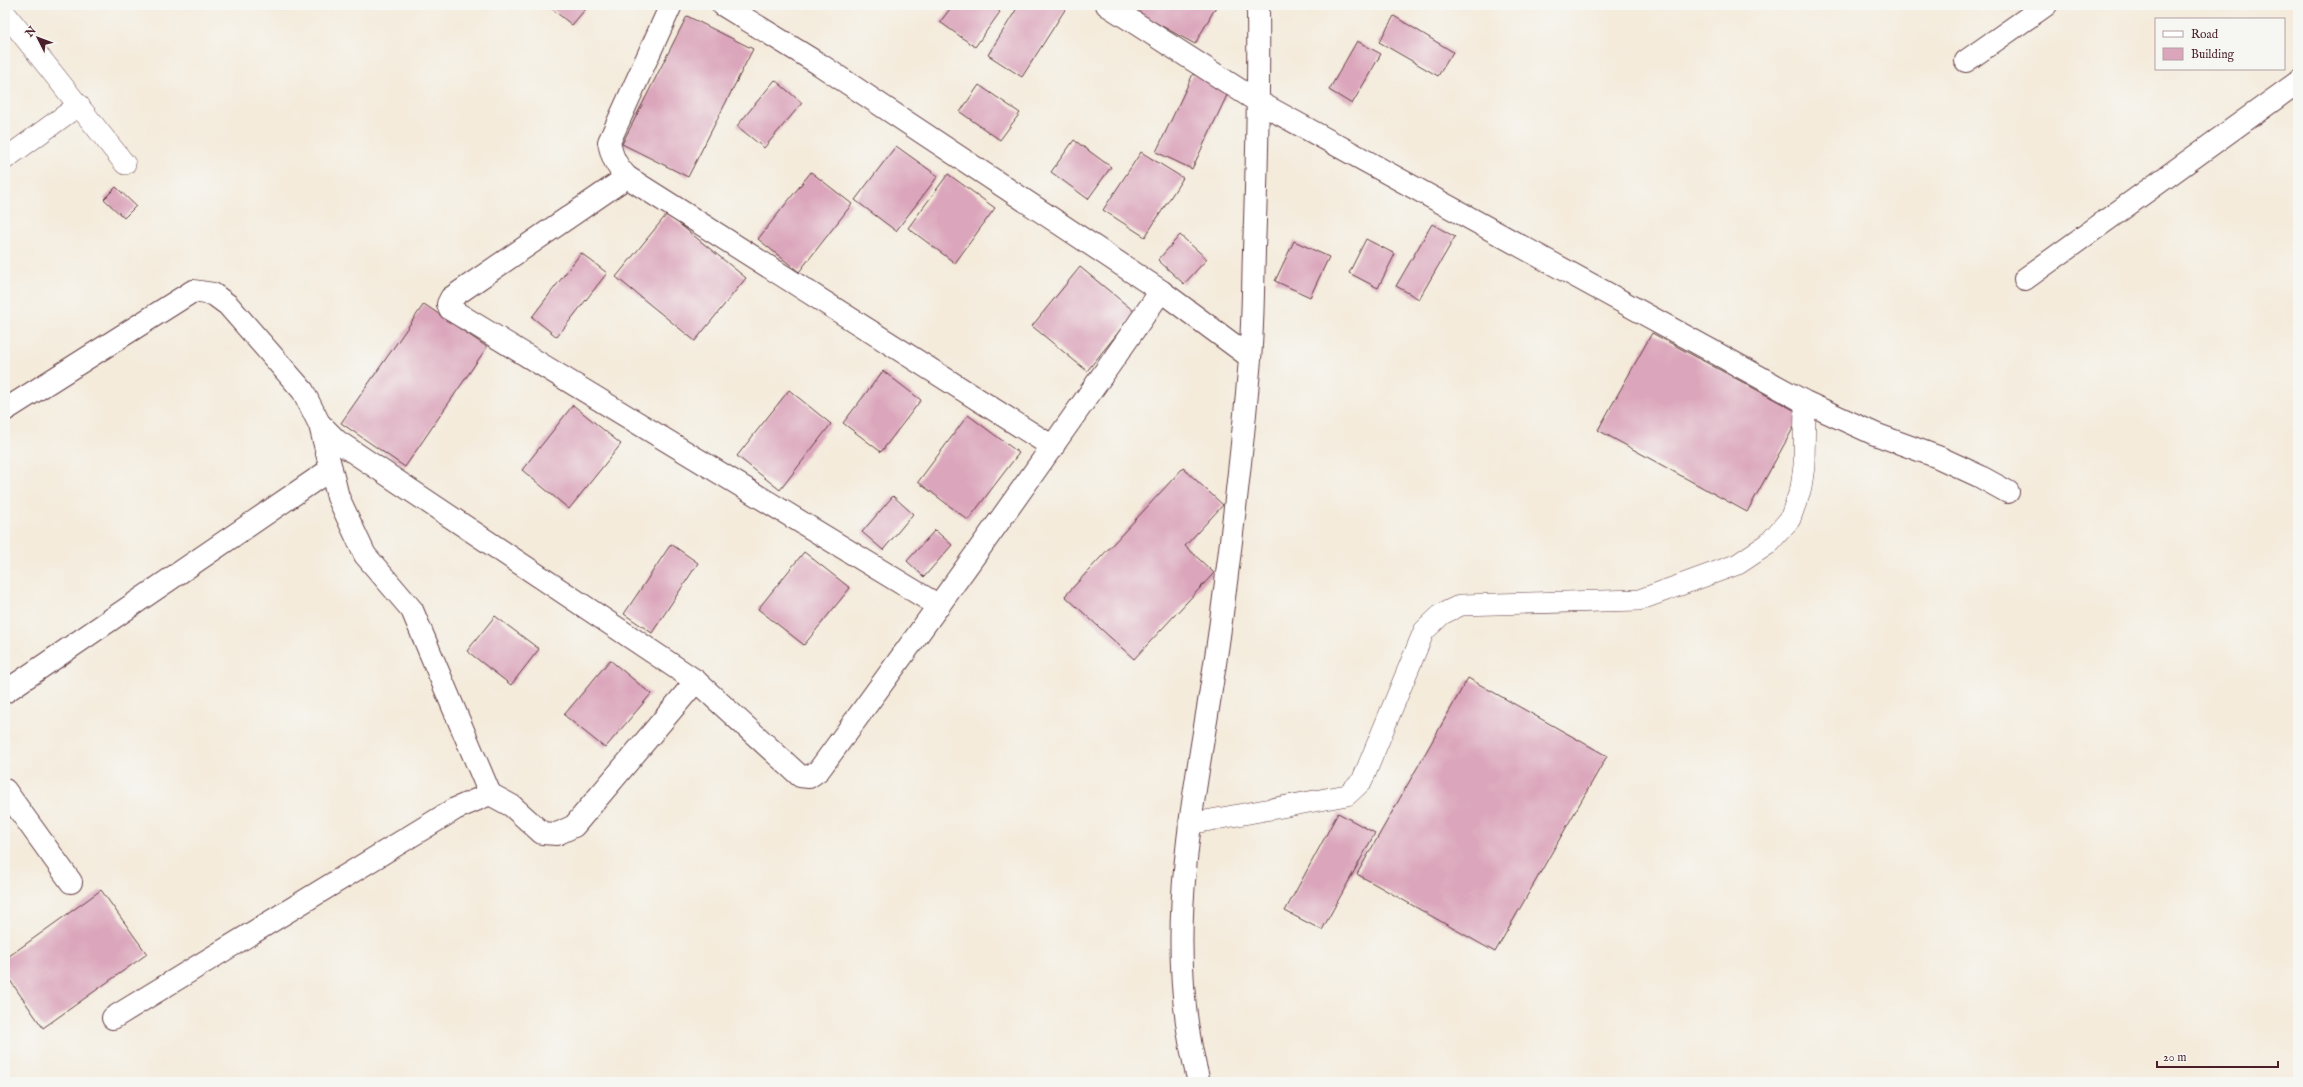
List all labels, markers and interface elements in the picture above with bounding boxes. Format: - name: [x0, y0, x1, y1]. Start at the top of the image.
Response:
- north arrow: [18, 18, 58, 58]
- legend: [2155, 18, 2285, 70]
- text: N: [22, 23, 40, 41]
- text: Road: [2191, 27, 2219, 42]
- text: Building: [2191, 47, 2235, 62]
- scale bar: [2157, 1043, 2278, 1069]
- text: 20 m: [2163, 1050, 2186, 1065]

